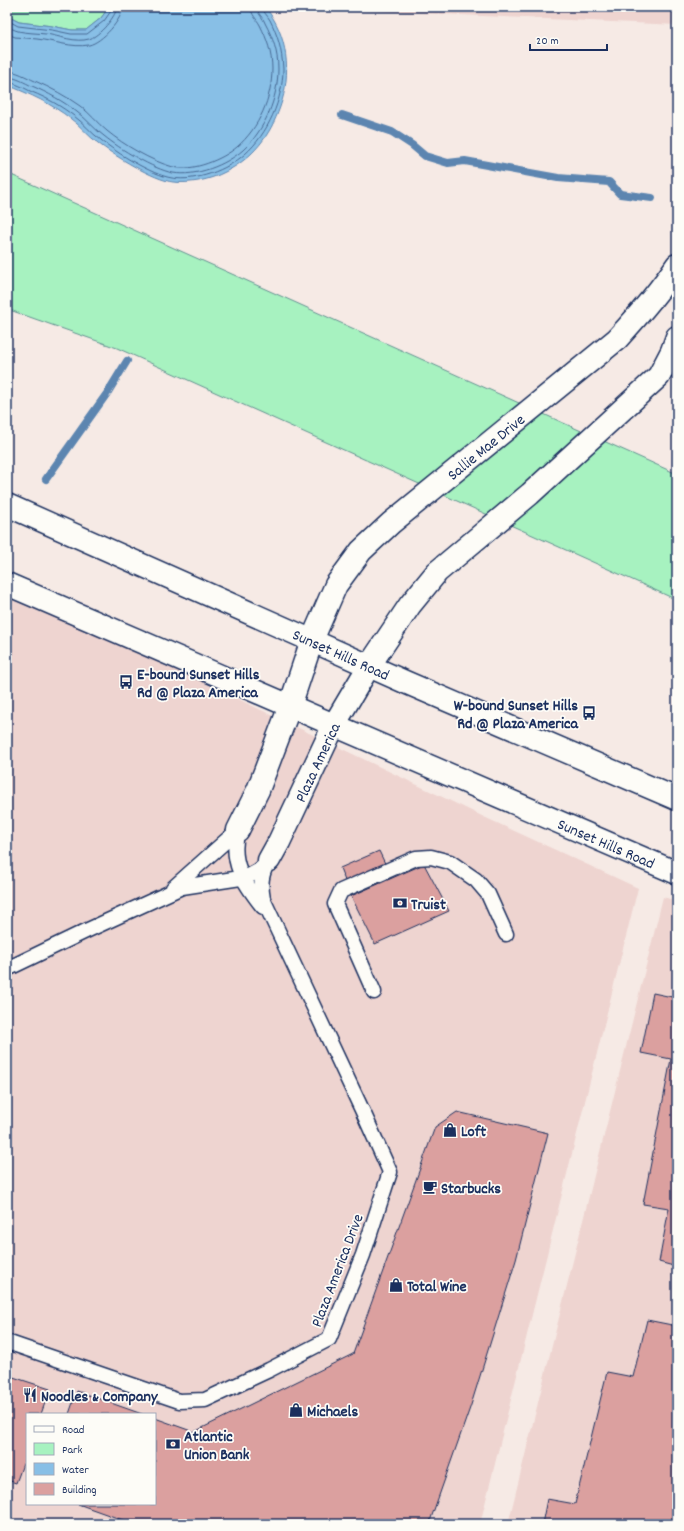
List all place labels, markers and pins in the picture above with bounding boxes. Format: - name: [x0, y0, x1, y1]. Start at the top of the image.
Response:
- place label: E-bound Sunset Hills Rd @ Plaza America: [137, 664, 260, 705]
- bus stop icon: E-bound Sunset Hills Rd @ Plaza America: [118, 674, 134, 690]
- place label: W-bound Sunset Hills Rd @ Plaza America: [454, 695, 579, 736]
- bus stop icon: W-bound Sunset Hills Rd @ Plaza America: [581, 705, 597, 721]
- place label: Truist: [411, 894, 446, 917]
- bank icon: Truist: [392, 895, 408, 911]
- place label: Loft: [461, 1121, 486, 1144]
- shop icon: Loft: [442, 1122, 458, 1138]
- place label: Starbucks: [441, 1178, 501, 1201]
- cafe icon: Starbucks: [422, 1179, 438, 1195]
- place label: Total Wine: [407, 1276, 467, 1299]
- shop icon: Total Wine: [388, 1277, 404, 1293]
- place label: Noodles & Company: [41, 1386, 159, 1409]
- restaurant icon: Noodles & Company: [22, 1387, 38, 1403]
- place label: Michaels: [307, 1401, 358, 1424]
- shop icon: Michaels: [288, 1402, 304, 1418]
- place label: Atlantic Union Bank: [184, 1426, 250, 1467]
- bank icon: Atlantic Union Bank: [165, 1436, 181, 1452]

